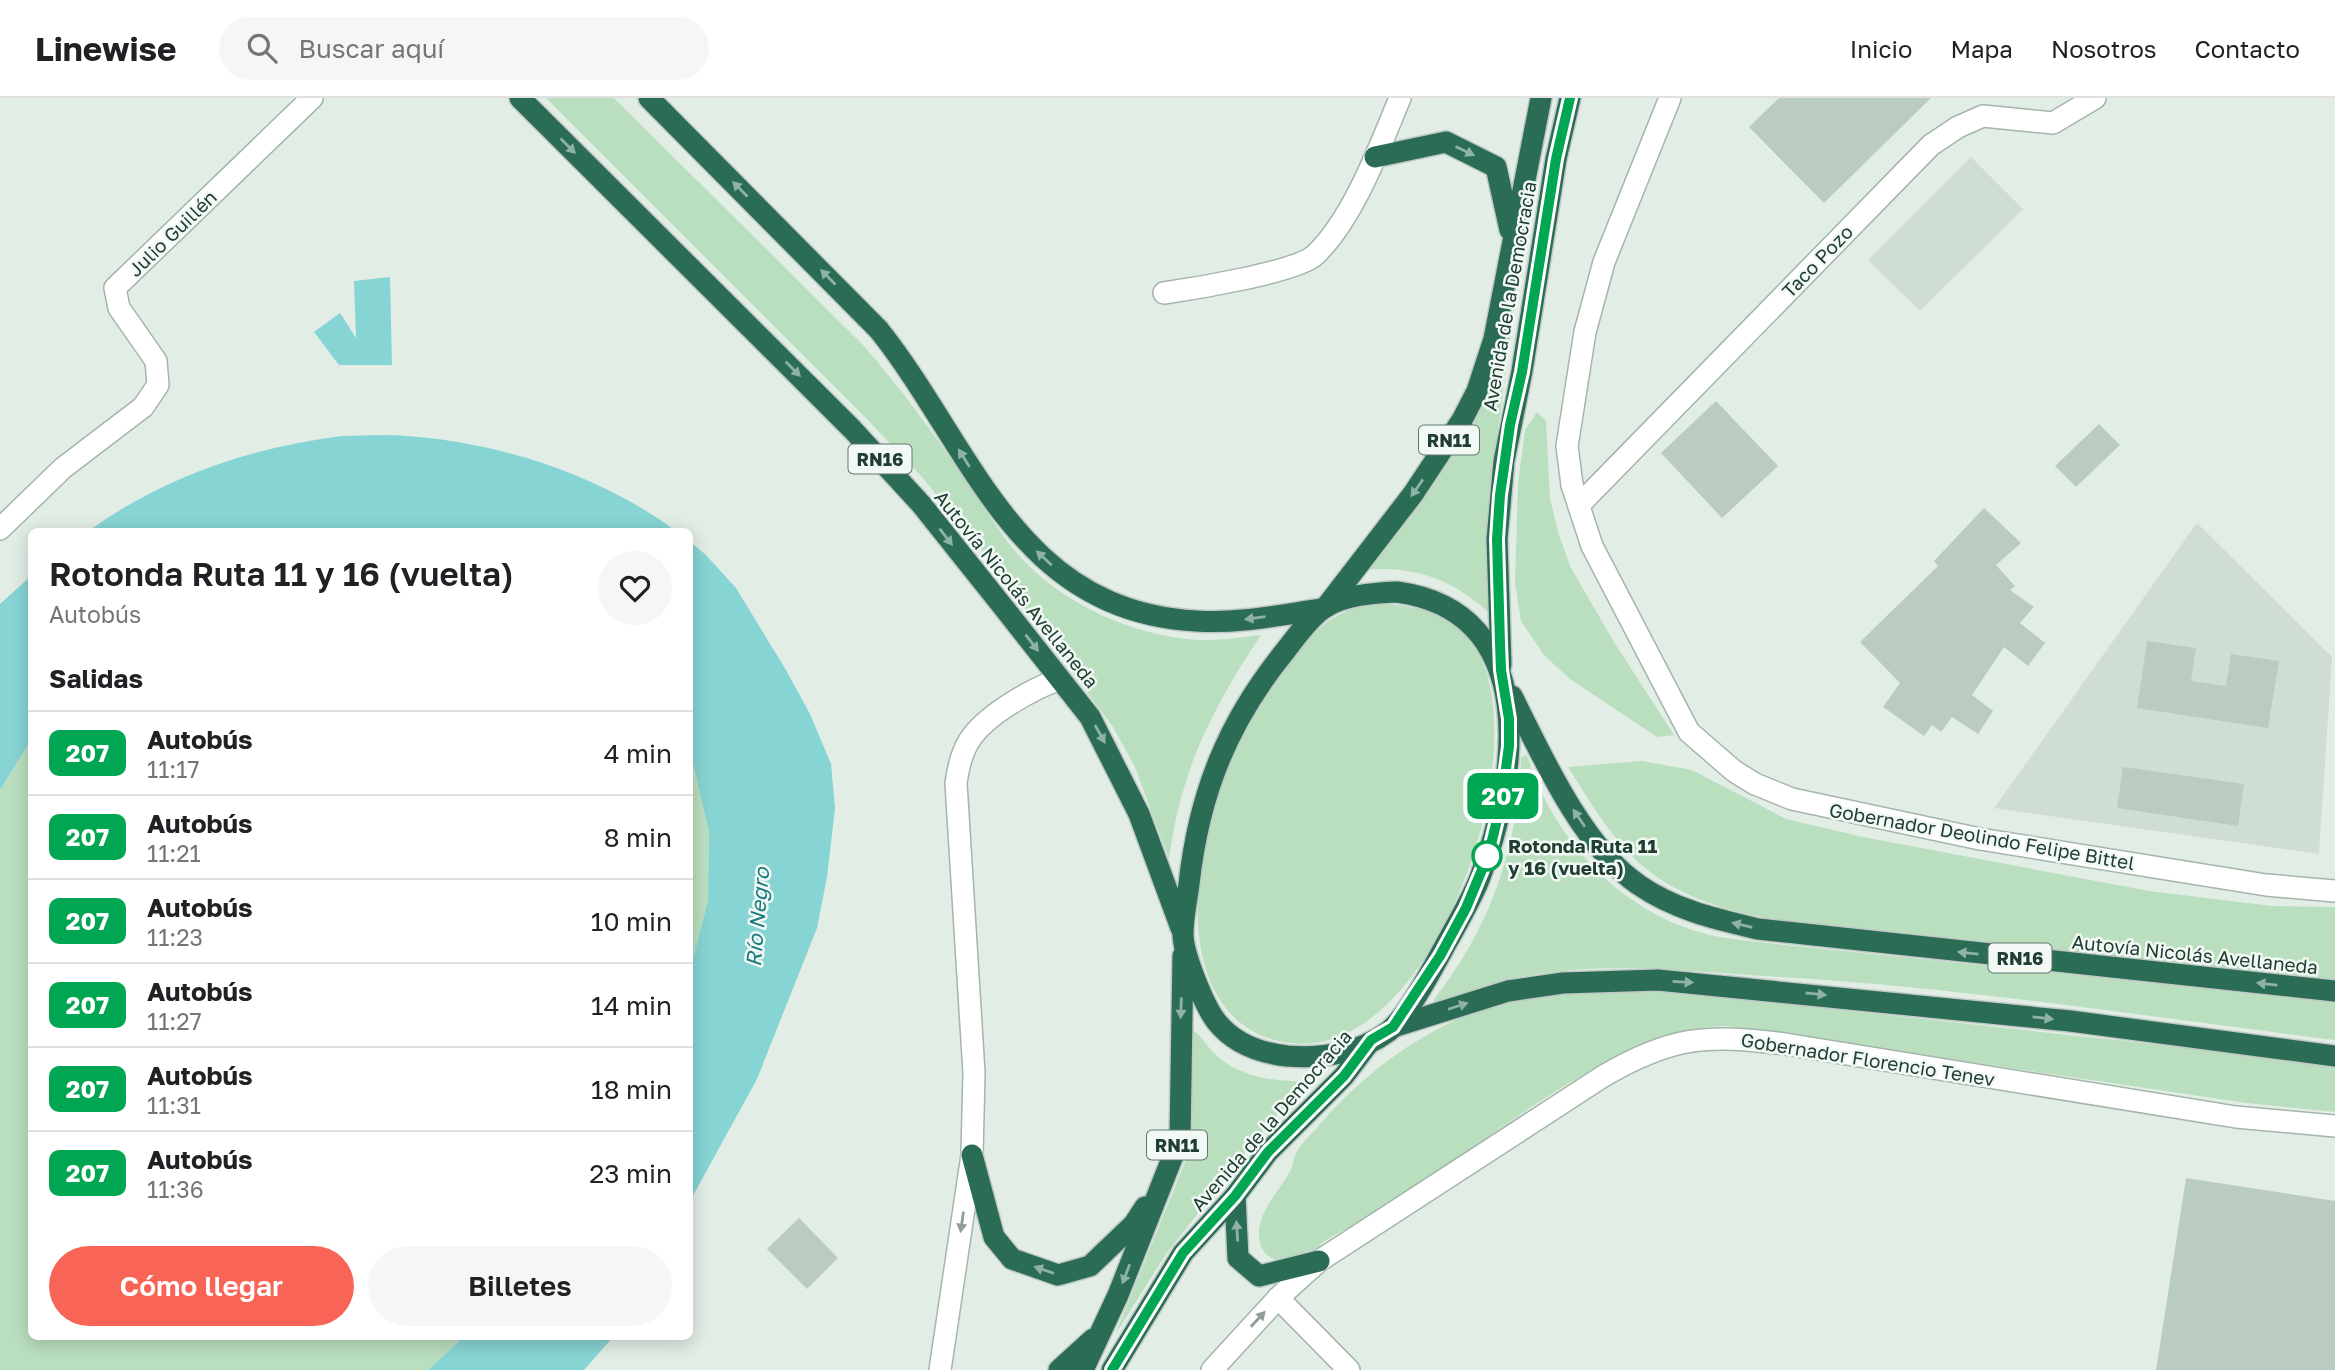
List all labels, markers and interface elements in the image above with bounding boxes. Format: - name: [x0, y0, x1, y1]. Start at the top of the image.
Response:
- search box: [219, 17, 709, 80]
- text: Linewise: [35, 29, 177, 68]
- icon: search: [243, 29, 281, 67]
- text: Buscar aquí: [299, 33, 444, 64]
- text: Inicio: [1850, 34, 1912, 63]
- text: Mapa: [1950, 34, 2013, 63]
- text: Nosotros: [2051, 34, 2157, 63]
- text: Contacto: [2195, 34, 2300, 63]
- one-way arrow: [560, 137, 577, 154]
- one-way arrow: [1455, 146, 1475, 157]
- street label: Avenida de la Democracia: [1477, 179, 1541, 413]
- one-way arrow: [732, 181, 748, 198]
- street label: Julio Guillén: [123, 185, 221, 281]
- street label: Taco Pozo: [1777, 220, 1857, 302]
- one-way arrow: [820, 270, 837, 286]
- one-way arrow: [785, 360, 802, 377]
- road number: RN11: [1419, 426, 1479, 454]
- road number: RN16: [848, 444, 912, 474]
- one-way arrow: [958, 449, 971, 468]
- one-way arrow: [1410, 479, 1424, 497]
- street label: Autovía Nicolás Avellaneda: [930, 486, 1104, 692]
- one-way arrow: [939, 527, 954, 545]
- button: heart: [598, 551, 672, 625]
- one-way arrow: [1036, 551, 1053, 567]
- text: Rotonda Ruta 11 y 16 (vuelta): [49, 554, 514, 593]
- text: Autobús: [49, 600, 141, 628]
- one-way arrow: [1243, 613, 1265, 624]
- one-way arrow: [1024, 634, 1039, 652]
- text: Salidas: [49, 663, 143, 694]
- text: Autobús: [147, 724, 253, 755]
- one-way arrow: [1093, 725, 1105, 745]
- text: 207: [66, 738, 109, 767]
- text: 4 min: [604, 738, 672, 769]
- text: 11:17: [147, 755, 200, 783]
- line badge: 207: [1463, 773, 1543, 819]
- text: 207: [1481, 781, 1525, 810]
- street label: Gobernador Deolindo Felipe Bittel: [1828, 798, 2136, 874]
- text: Autobús: [147, 808, 253, 839]
- one-way arrow: [1572, 809, 1586, 827]
- text: 207: [66, 822, 109, 851]
- text: 8 min: [604, 822, 672, 853]
- place label: Rotonda Ruta 11 y 16 (vuelta): [1508, 834, 1658, 879]
- text: 11:21: [147, 839, 201, 867]
- marker: Rotonda Ruta 11 y 16 (vuelta): [1472, 841, 1502, 871]
- water label: Río Negro: [740, 865, 774, 968]
- text: Autobús: [147, 892, 253, 923]
- text: 207: [66, 906, 109, 935]
- text: 10 min: [591, 906, 672, 937]
- one-way arrow: [1731, 920, 1753, 931]
- text: 11:23: [147, 923, 203, 951]
- street label: Autovía Nicolás Avellaneda: [2071, 930, 2319, 978]
- road number: RN16: [1988, 944, 2052, 972]
- one-way arrow: [1957, 947, 1979, 958]
- text: Autobús: [147, 976, 253, 1007]
- one-way arrow: [1672, 976, 1694, 987]
- one-way arrow: [2256, 978, 2278, 989]
- one-way arrow: [1806, 989, 1828, 1000]
- text: 207: [66, 990, 109, 1019]
- text: 14 min: [591, 990, 672, 1021]
- one-way arrow: [1176, 997, 1187, 1019]
- one-way arrow: [1448, 1000, 1469, 1011]
- text: 11:27: [147, 1007, 202, 1035]
- one-way arrow: [2032, 1012, 2054, 1023]
- street label: Avenida de la Democracia: [1186, 1025, 1356, 1215]
- street label: Gobernador Florencio Tenev: [1739, 1028, 1997, 1090]
- text: Autobús: [147, 1060, 253, 1091]
- text: 207: [66, 1074, 109, 1103]
- text: 18 min: [591, 1074, 672, 1105]
- text: 11:31: [147, 1091, 201, 1119]
- road number: RN11: [1147, 1130, 1207, 1160]
- text: Autobús: [147, 1144, 253, 1175]
- text: 207: [66, 1158, 109, 1187]
- text: 23 min: [589, 1158, 672, 1189]
- text: 11:36: [147, 1175, 204, 1203]
- one-way arrow: [956, 1211, 967, 1233]
- one-way arrow: [1232, 1219, 1243, 1241]
- button: Cómo llegar: [49, 1246, 354, 1326]
- button: Billetes: [368, 1246, 672, 1326]
- one-way arrow: [1034, 1264, 1055, 1275]
- one-way arrow: [1121, 1264, 1132, 1285]
- one-way arrow: [1250, 1310, 1266, 1328]

